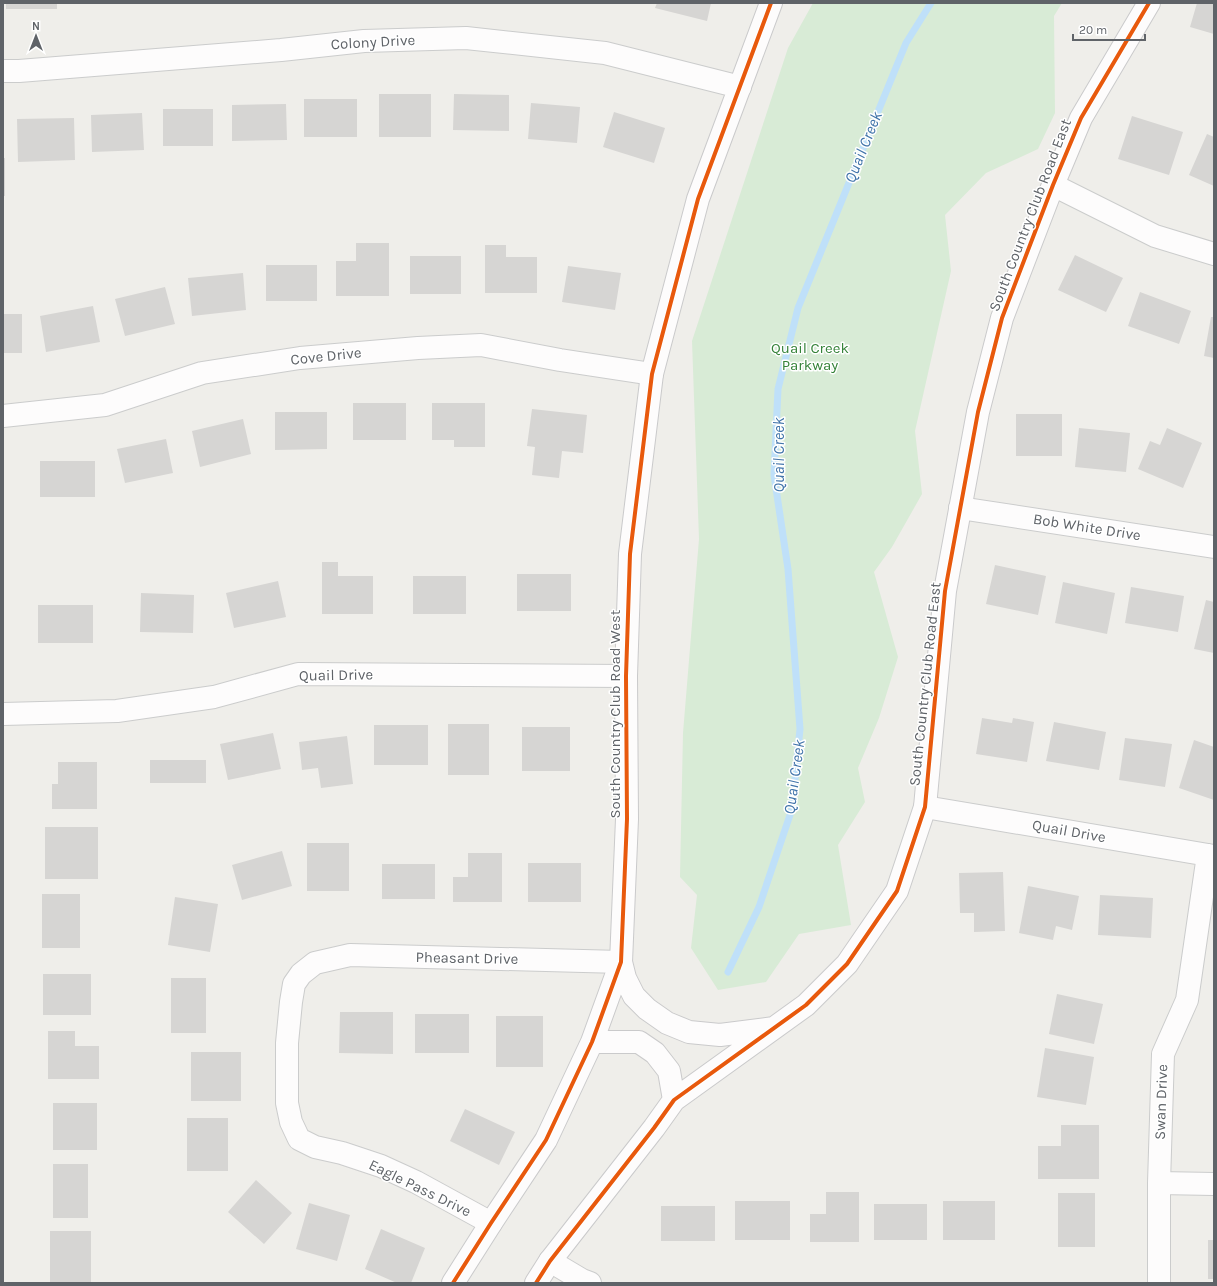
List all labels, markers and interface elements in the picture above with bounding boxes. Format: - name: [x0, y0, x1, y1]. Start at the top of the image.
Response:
- north arrow: [16, 16, 56, 56]
- scale bar: [1073, 16, 1145, 42]
- text: N: [32, 20, 40, 33]
- text: 20 m: [1079, 23, 1107, 37]
- street label: Colony Drive: [330, 31, 416, 53]
- water label: Quail Creek: [840, 108, 886, 185]
- street label: South Country Club Road East: [985, 116, 1075, 314]
- park label: Quail Creek Parkway: [771, 339, 849, 374]
- street label: Cove Drive: [290, 343, 362, 369]
- water label: Quail Creek: [769, 417, 788, 493]
- street label: Bob White Drive: [1032, 510, 1142, 544]
- street label: South Country Club Road East: [905, 581, 945, 787]
- street label: South Country Club Road West: [606, 609, 624, 818]
- street label: Quail Drive: [299, 665, 373, 685]
- water label: Quail Creek: [779, 738, 809, 816]
- street label: Quail Drive: [1031, 816, 1107, 846]
- street label: Pheasant Drive: [415, 948, 519, 968]
- street label: Swan Drive: [1151, 1064, 1171, 1140]
- street label: Eagle Pass Drive: [366, 1155, 474, 1221]

